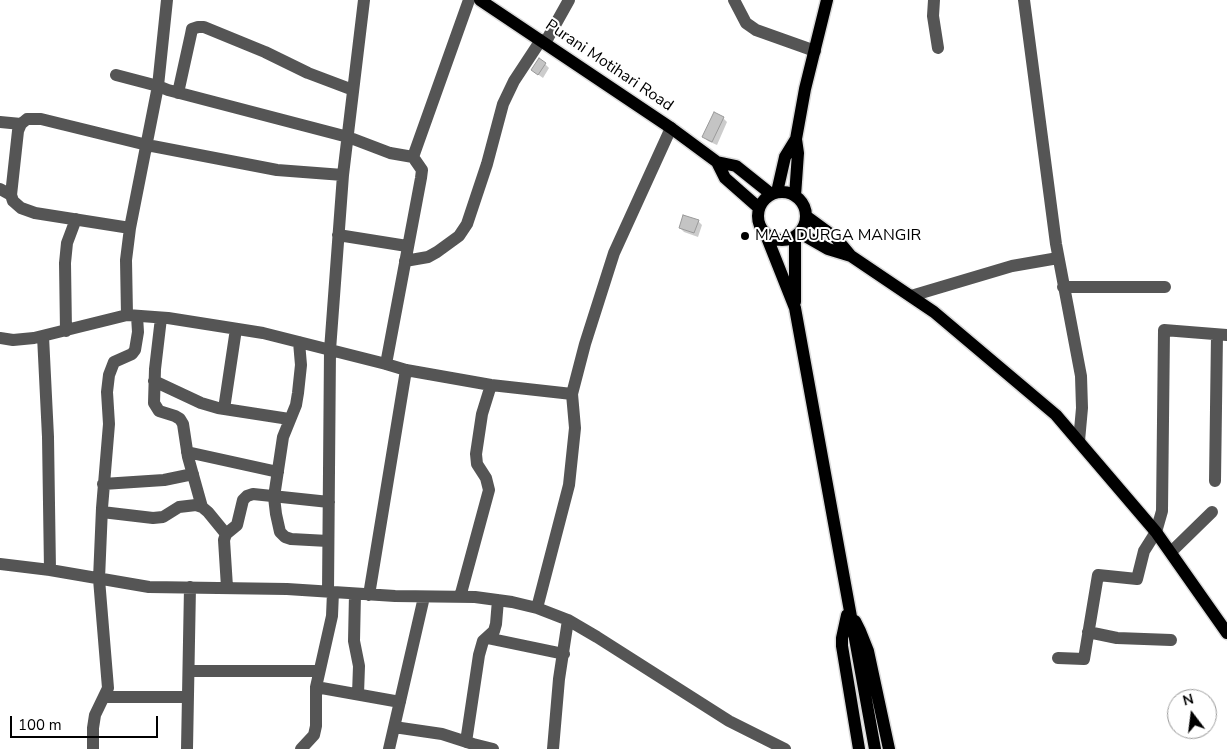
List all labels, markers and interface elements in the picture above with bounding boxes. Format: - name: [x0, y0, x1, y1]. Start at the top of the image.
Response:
- street label: Purani Motihari Road: [541, 16, 677, 116]
- place label: MAA DURGA MANGIR: [755, 226, 921, 246]
- marker: MAA DURGA MANGIR: [739, 230, 751, 242]
- north arrow: [1167, 689, 1217, 739]
- text: N: [1181, 689, 1196, 711]
- scale bar: [12, 706, 160, 738]
- text: 100 m: [18, 715, 62, 735]

